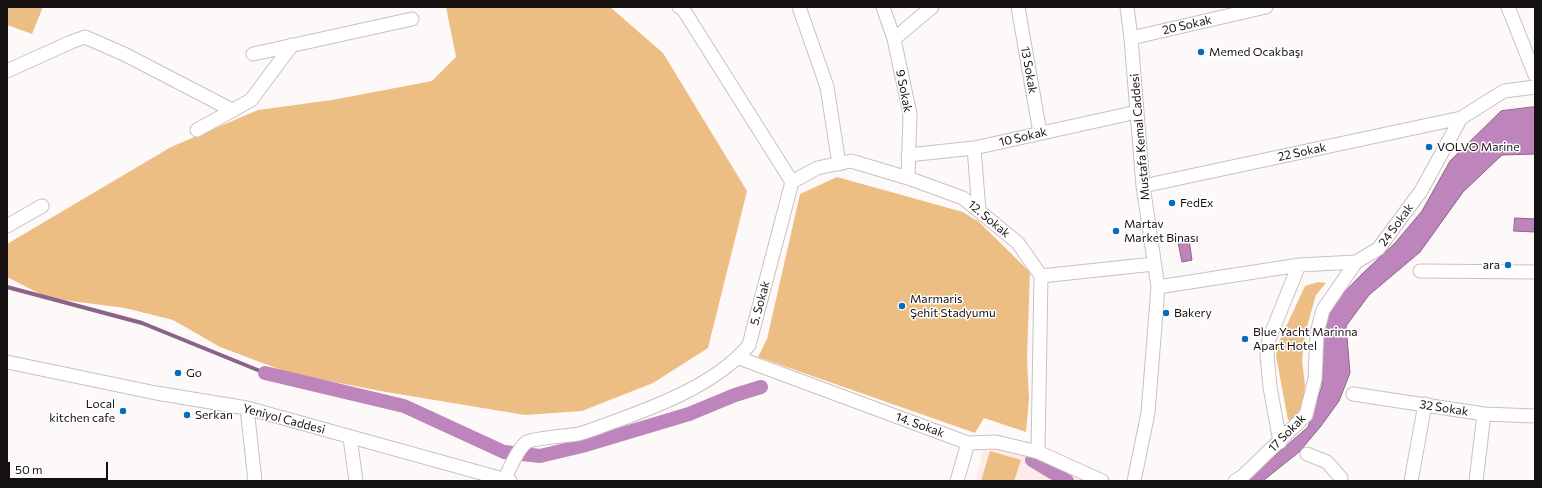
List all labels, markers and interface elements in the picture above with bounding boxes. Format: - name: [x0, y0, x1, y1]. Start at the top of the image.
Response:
- street label: 20 Sokak: [1161, 12, 1213, 38]
- street label: 13 Sokak: [1018, 45, 1040, 95]
- place label: Memed Ocakbaşı: [1209, 45, 1303, 59]
- marker: Memed Ocakbaşı: [1196, 47, 1206, 57]
- street label: 9 Sokak: [893, 68, 915, 114]
- street label: Mustafa Kemal Caddesi: [1127, 73, 1153, 201]
- street label: 10 Sokak: [998, 125, 1048, 149]
- street label: 22 Sokak: [1276, 140, 1328, 164]
- place label: VOLVO Marine: [1437, 140, 1520, 154]
- marker: VOLVO Marine: [1424, 142, 1434, 152]
- place label: FedEx: [1180, 196, 1213, 210]
- street label: 12. Sokak: [965, 197, 1013, 241]
- marker: FedEx: [1167, 198, 1177, 208]
- street label: 24 Sokak: [1376, 201, 1416, 249]
- place label: Martav Market Binası: [1124, 217, 1199, 245]
- marker: Martav Market Binası: [1111, 226, 1121, 236]
- place label: ara: [1483, 258, 1500, 272]
- marker: ara: [1503, 260, 1513, 270]
- street label: 5. Sokak: [747, 279, 773, 327]
- place label: Marmaris Şehit Stadyumu: [910, 292, 996, 320]
- marker: Marmaris Şehit Stadyumu: [897, 301, 907, 311]
- place label: Bakery: [1174, 306, 1212, 320]
- marker: Bakery: [1161, 308, 1171, 318]
- place label: Blue Yacht Marinna Apart Hotel: [1253, 325, 1358, 353]
- marker: Blue Yacht Marinna Apart Hotel: [1240, 334, 1250, 344]
- place label: Go: [186, 366, 202, 380]
- marker: Go: [173, 368, 183, 378]
- place label: Local kitchen cafe: [49, 397, 115, 425]
- street label: 32 Sokak: [1419, 397, 1469, 419]
- street label: Yeniyol Caddesi: [241, 401, 327, 437]
- marker: Local kitchen cafe: [118, 406, 128, 416]
- place label: Serkan: [195, 408, 233, 422]
- marker: Serkan: [182, 410, 192, 420]
- street label: 14. Sokak: [894, 410, 946, 440]
- street label: 17 Sokak: [1265, 411, 1309, 455]
- scale bar: [10, 454, 110, 480]
- text: 50 m: [15, 462, 43, 476]

